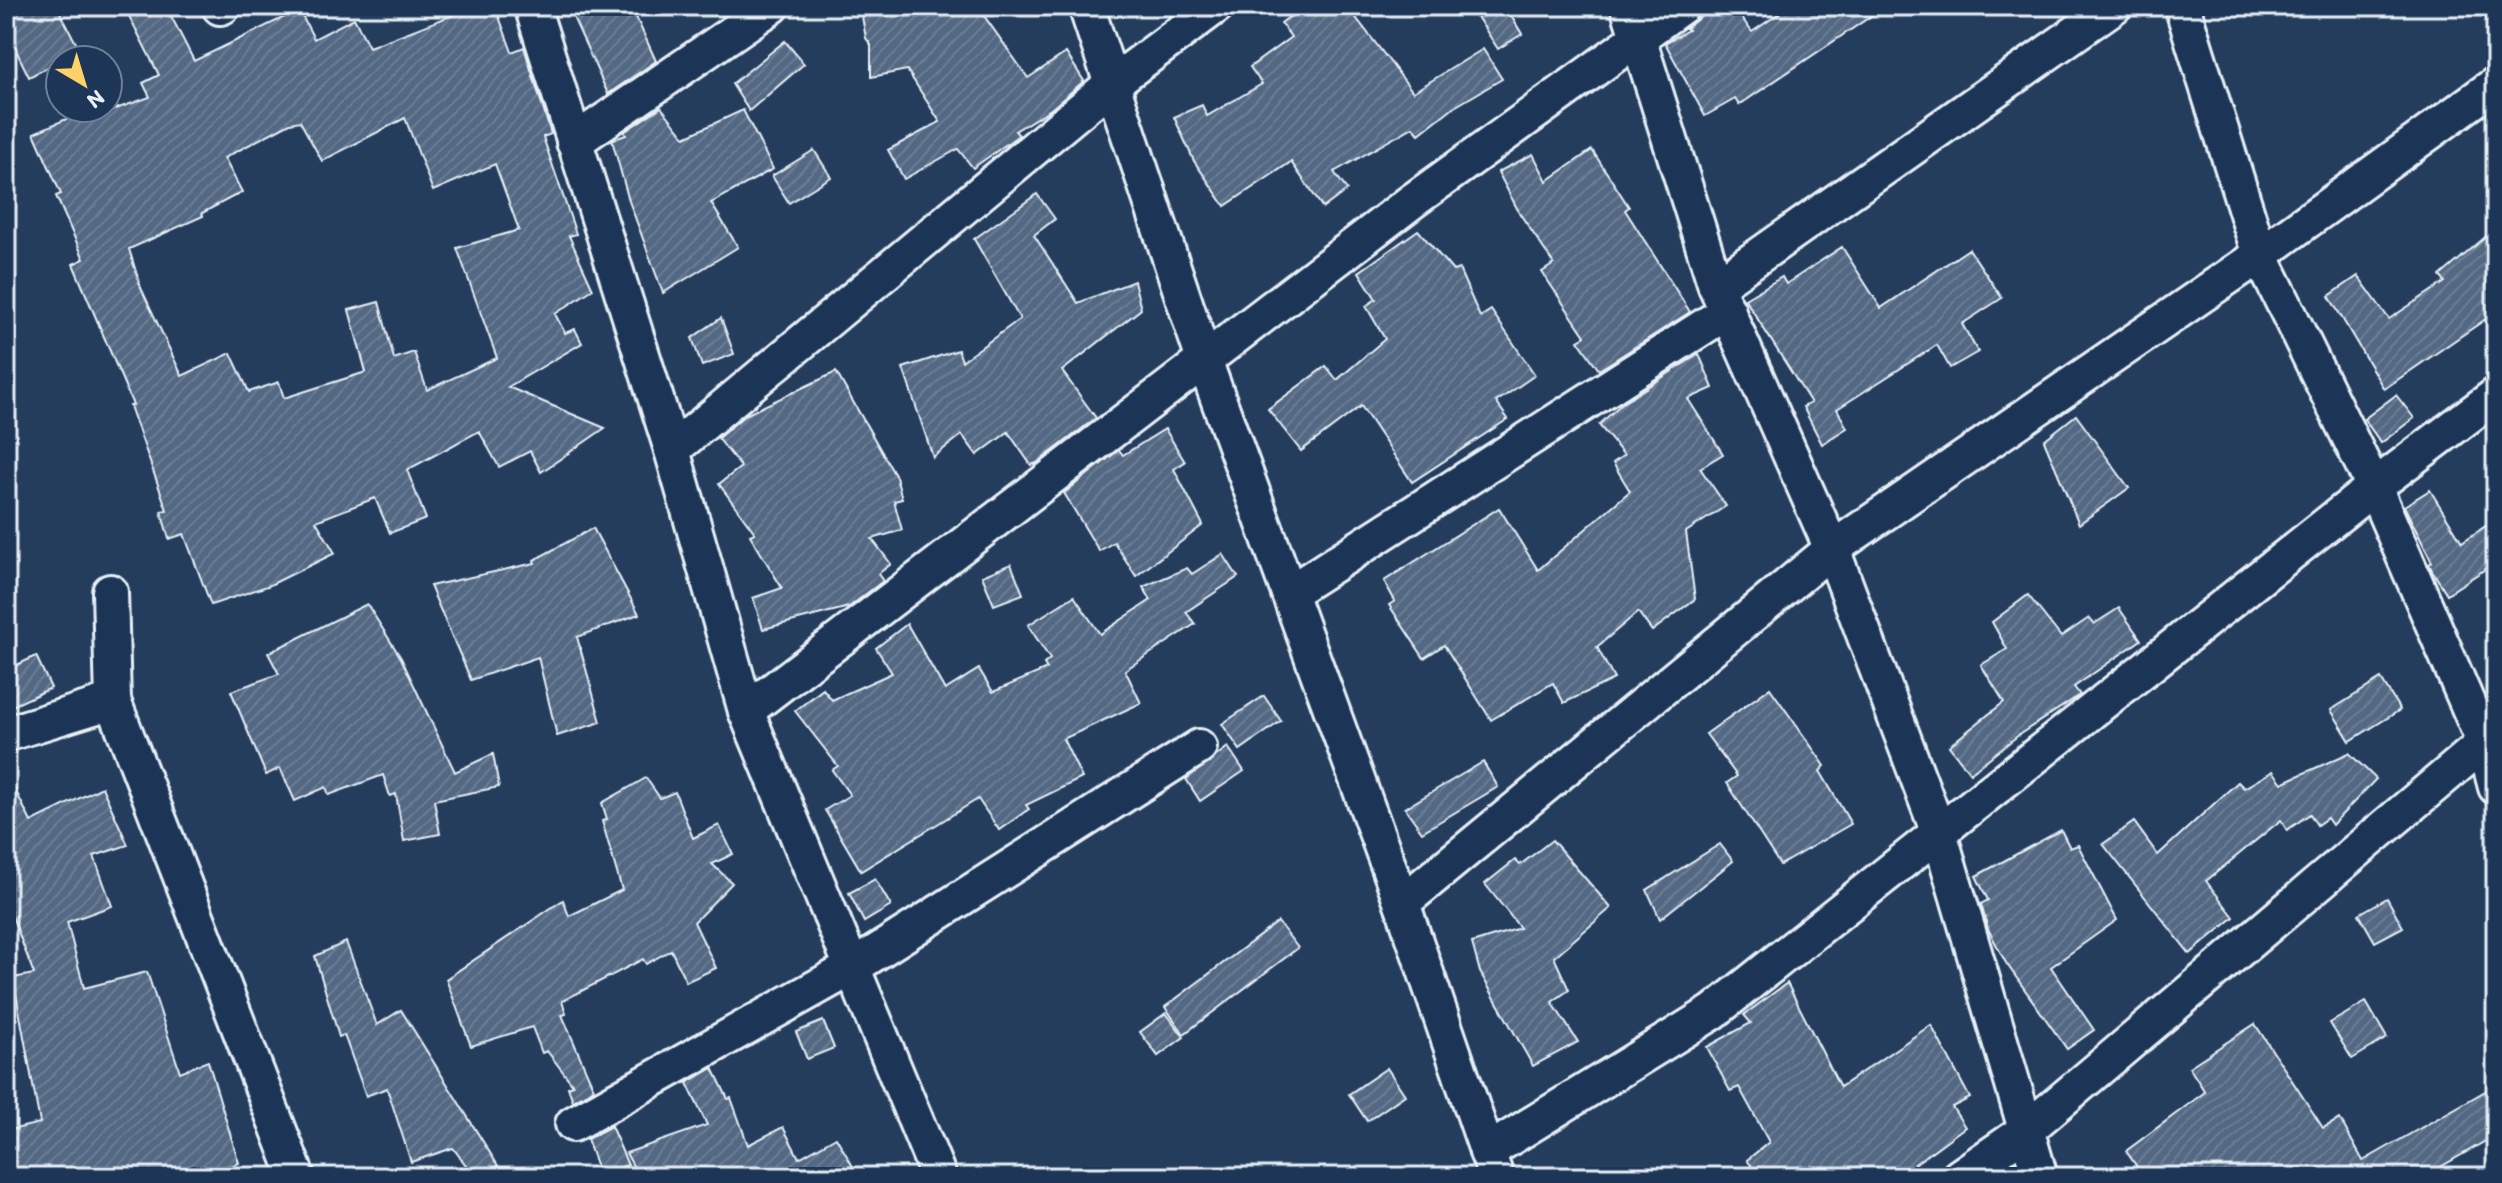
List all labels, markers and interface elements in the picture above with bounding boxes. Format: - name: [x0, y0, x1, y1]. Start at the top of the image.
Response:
- north arrow: [44, 44, 124, 124]
- text: N: [82, 84, 110, 115]

